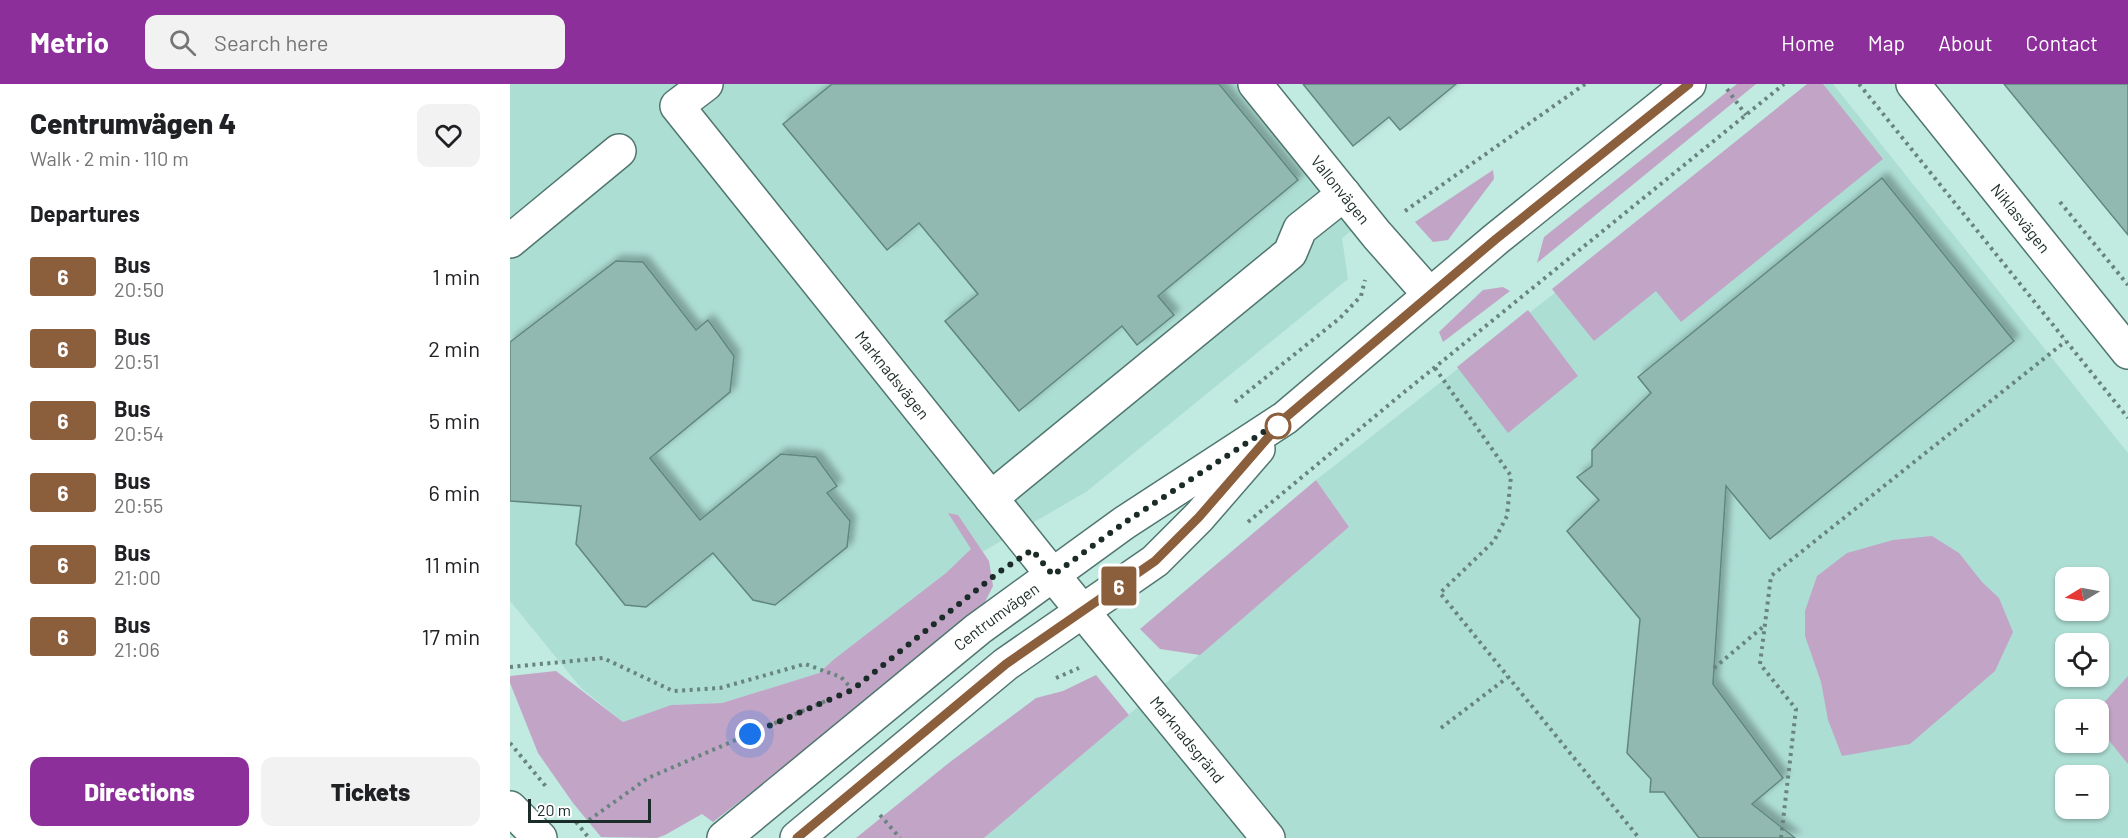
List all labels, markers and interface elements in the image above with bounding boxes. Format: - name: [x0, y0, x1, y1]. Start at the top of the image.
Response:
- search box: [145, 15, 565, 69]
- text: Metrio: [30, 25, 109, 59]
- icon: search: [166, 26, 199, 59]
- text: Search here: [214, 29, 328, 55]
- text: Home: [1781, 30, 1835, 55]
- text: Map: [1868, 30, 1905, 55]
- text: About: [1938, 30, 1993, 55]
- text: Contact: [2026, 30, 2098, 55]
- button: heart: [417, 104, 480, 167]
- text: Centrumvägen 4: [30, 106, 236, 140]
- text: Walk · 2 min · 110 m: [30, 146, 189, 170]
- street label: Vallonvägen: [1307, 151, 1374, 228]
- street label: Niklasvägen: [1988, 179, 2055, 256]
- text: Departures: [30, 200, 140, 226]
- text: Bus: [114, 251, 151, 277]
- text: 1 min: [432, 263, 480, 289]
- text: 6: [57, 264, 69, 289]
- text: 20:50: [114, 277, 164, 301]
- text: Bus: [114, 323, 151, 349]
- street label: Marknadsvägen: [852, 327, 934, 423]
- text: 2 min: [428, 335, 480, 361]
- text: 6: [57, 336, 69, 361]
- text: 20:51: [114, 349, 160, 373]
- text: Bus: [114, 395, 151, 421]
- text: 5 min: [429, 407, 480, 433]
- text: 6: [57, 408, 69, 433]
- unlabelled marker: [1265, 413, 1291, 439]
- text: 20:54: [114, 421, 164, 445]
- text: Bus: [114, 467, 151, 493]
- text: 6 min: [429, 479, 480, 505]
- text: 6: [57, 480, 69, 505]
- text: 20:55: [114, 493, 163, 517]
- text: Bus: [114, 539, 151, 565]
- text: 11 min: [424, 551, 480, 577]
- text: 6: [57, 552, 69, 577]
- text: 21:00: [114, 565, 161, 589]
- line badge: 6: [1100, 566, 1138, 606]
- north arrow: [2055, 567, 2109, 621]
- map controls: [2055, 567, 2109, 819]
- text: 6: [1113, 574, 1125, 599]
- street label: Centrumvägen: [949, 578, 1042, 654]
- text: Bus: [114, 611, 151, 637]
- text: 17 min: [422, 623, 480, 649]
- text: 6: [57, 624, 69, 649]
- button: locate: [2055, 633, 2109, 687]
- text: 21:06: [114, 637, 160, 661]
- street label: Marknadsgränd: [1147, 692, 1229, 786]
- button: +: [2055, 699, 2109, 753]
- your location: [735, 719, 765, 749]
- button: Directions: [30, 757, 249, 826]
- button: Tickets: [261, 757, 480, 826]
- button: −: [2055, 765, 2109, 819]
- scale bar: [528, 796, 651, 824]
- text: 20 m: [537, 800, 571, 819]

